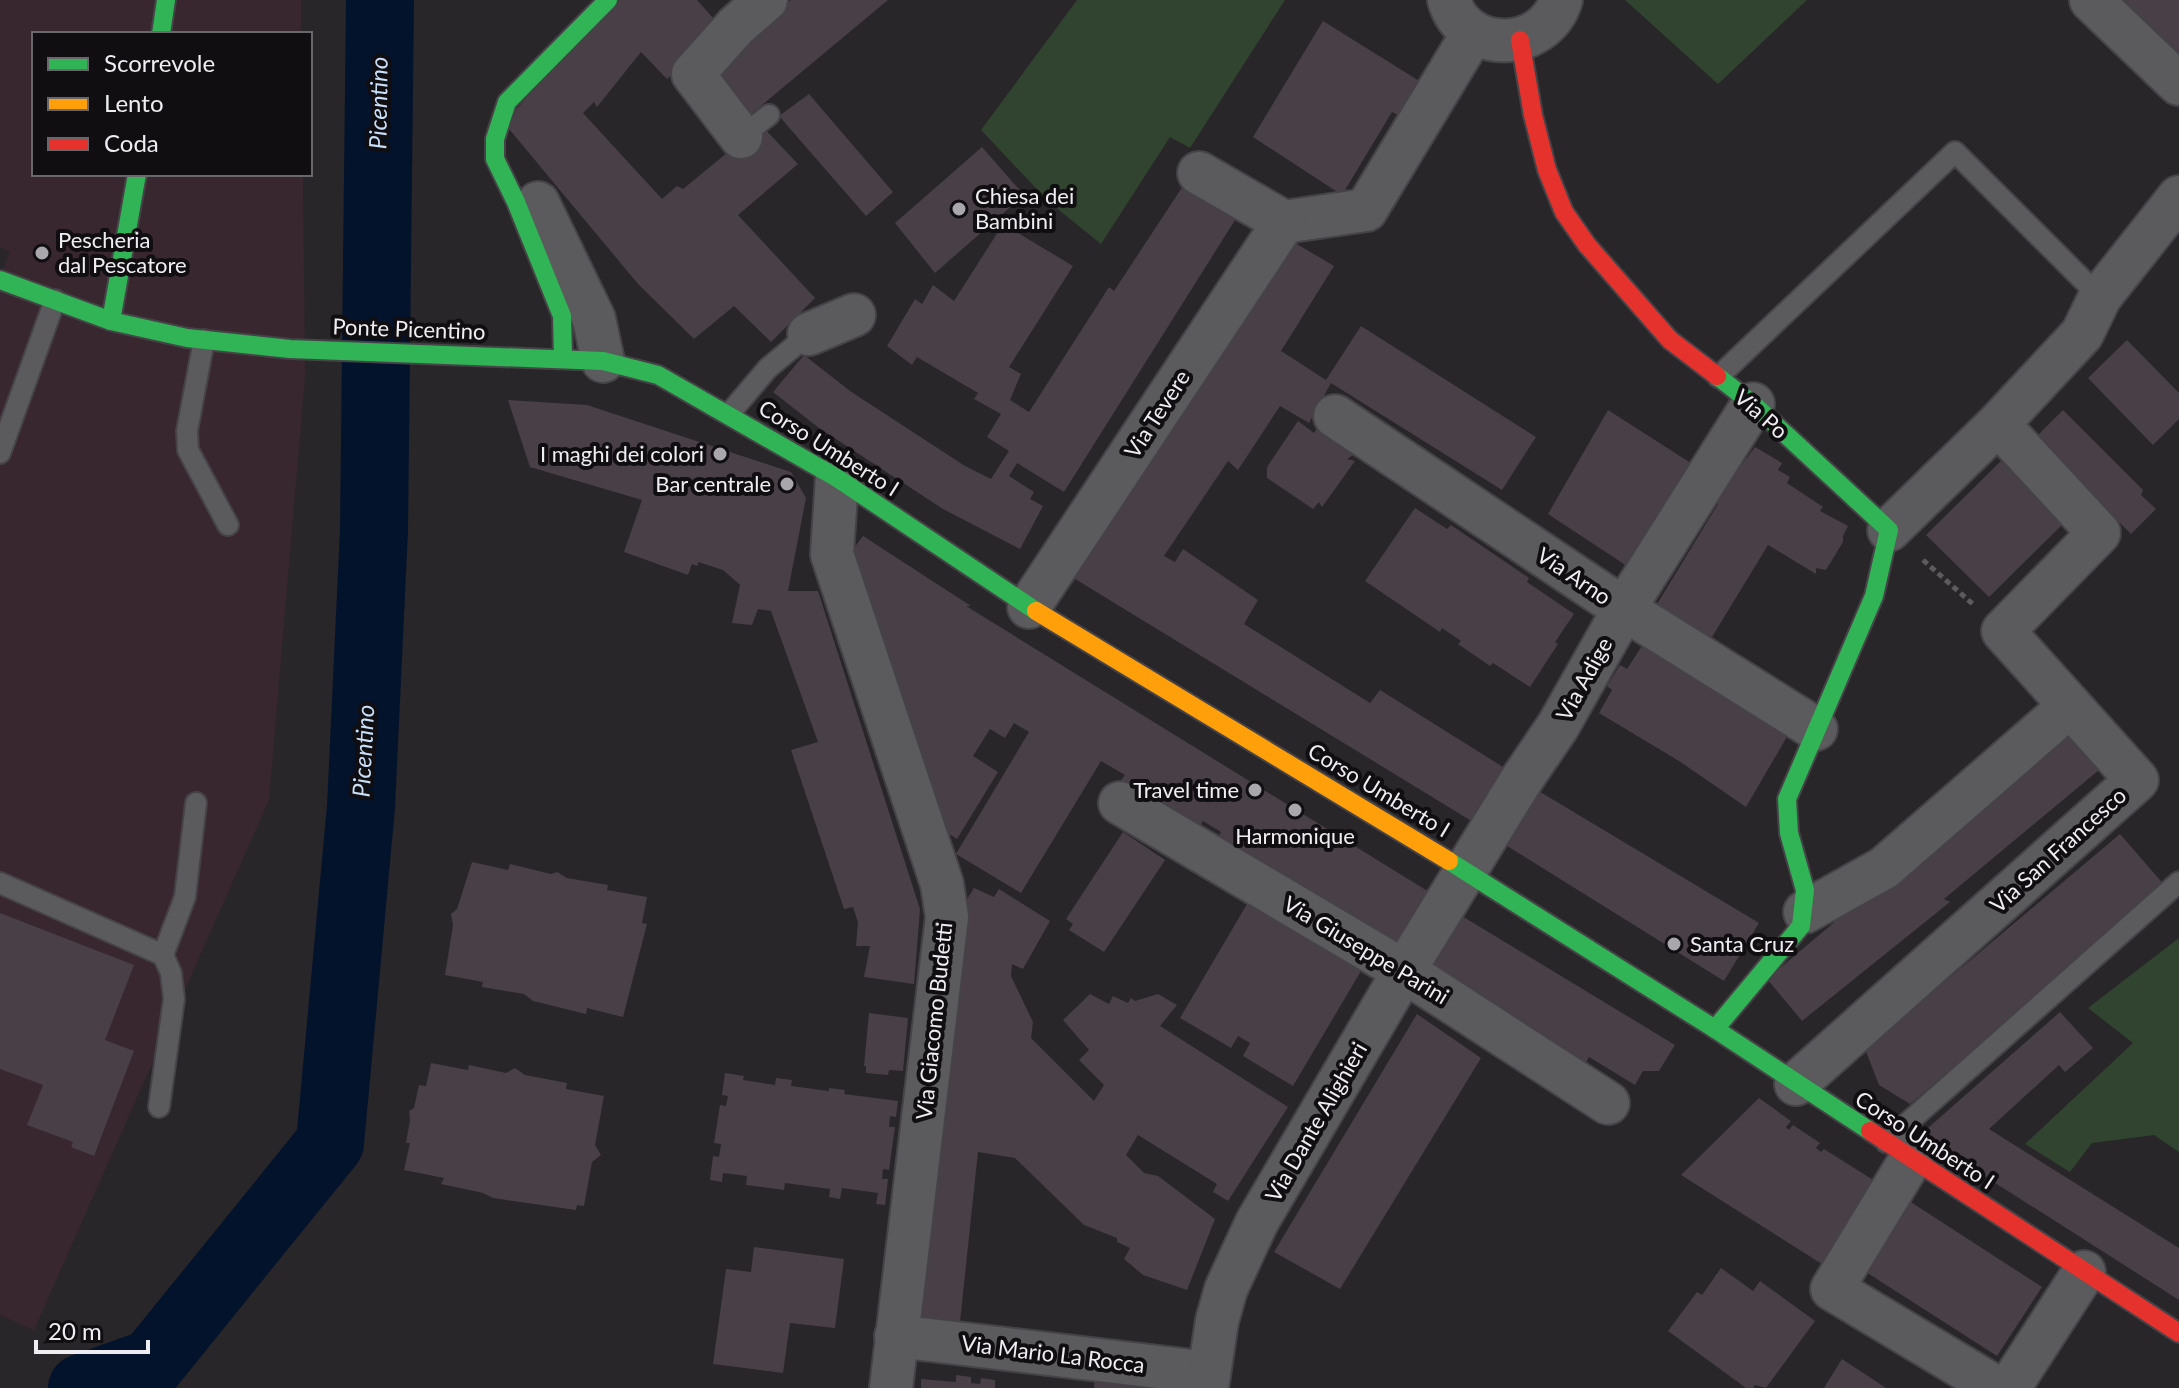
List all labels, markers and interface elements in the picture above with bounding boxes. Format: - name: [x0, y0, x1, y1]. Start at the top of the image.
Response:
- legend: [32, 32, 312, 176]
- text: Scorrevole: [104, 48, 215, 77]
- water label: Picentino: [362, 56, 393, 150]
- text: Lento: [104, 88, 164, 117]
- text: Coda: [104, 128, 159, 157]
- place label: Chiesa dei Bambini: [975, 182, 1074, 234]
- marker: Chiesa dei Bambini: [950, 200, 968, 218]
- place label: Pescheria dal Pescatore: [58, 226, 187, 278]
- marker: Pescheria dal Pescatore: [33, 244, 51, 262]
- street label: Ponte Picentino: [332, 312, 486, 345]
- street label: Via Tevere: [1118, 365, 1195, 463]
- street label: Via Po: [1729, 383, 1794, 444]
- street label: Corso Umberto I: [754, 394, 904, 502]
- place label: I maghi dei colori: [540, 440, 704, 467]
- marker: I maghi dei colori: [711, 445, 729, 463]
- place label: Bar centrale: [655, 470, 771, 497]
- marker: Bar centrale: [778, 475, 796, 493]
- street label: Via Arno: [1532, 541, 1616, 610]
- street label: Via Adige: [1550, 632, 1617, 725]
- water label: Picentino: [346, 704, 379, 798]
- street label: Corso Umberto I: [1304, 737, 1455, 842]
- place label: Travel time: [1133, 776, 1239, 803]
- marker: Travel time: [1246, 781, 1264, 799]
- street label: Via San Francesco: [1984, 781, 2131, 918]
- marker: Harmonique: [1286, 801, 1304, 819]
- place label: Harmonique: [1235, 822, 1355, 849]
- street label: Via Giuseppe Parini: [1279, 890, 1454, 1010]
- street label: Via Giacomo Budetti: [910, 921, 957, 1121]
- place label: Santa Cruz: [1690, 930, 1794, 957]
- marker: Santa Cruz: [1665, 935, 1683, 953]
- street label: Via Dante Alighieri: [1259, 1037, 1372, 1206]
- street label: Corso Umberto I: [1851, 1085, 2000, 1195]
- scale bar: [36, 1304, 148, 1354]
- text: 20 m: [48, 1316, 102, 1345]
- street label: Via Mario La Rocca: [960, 1329, 1146, 1378]

